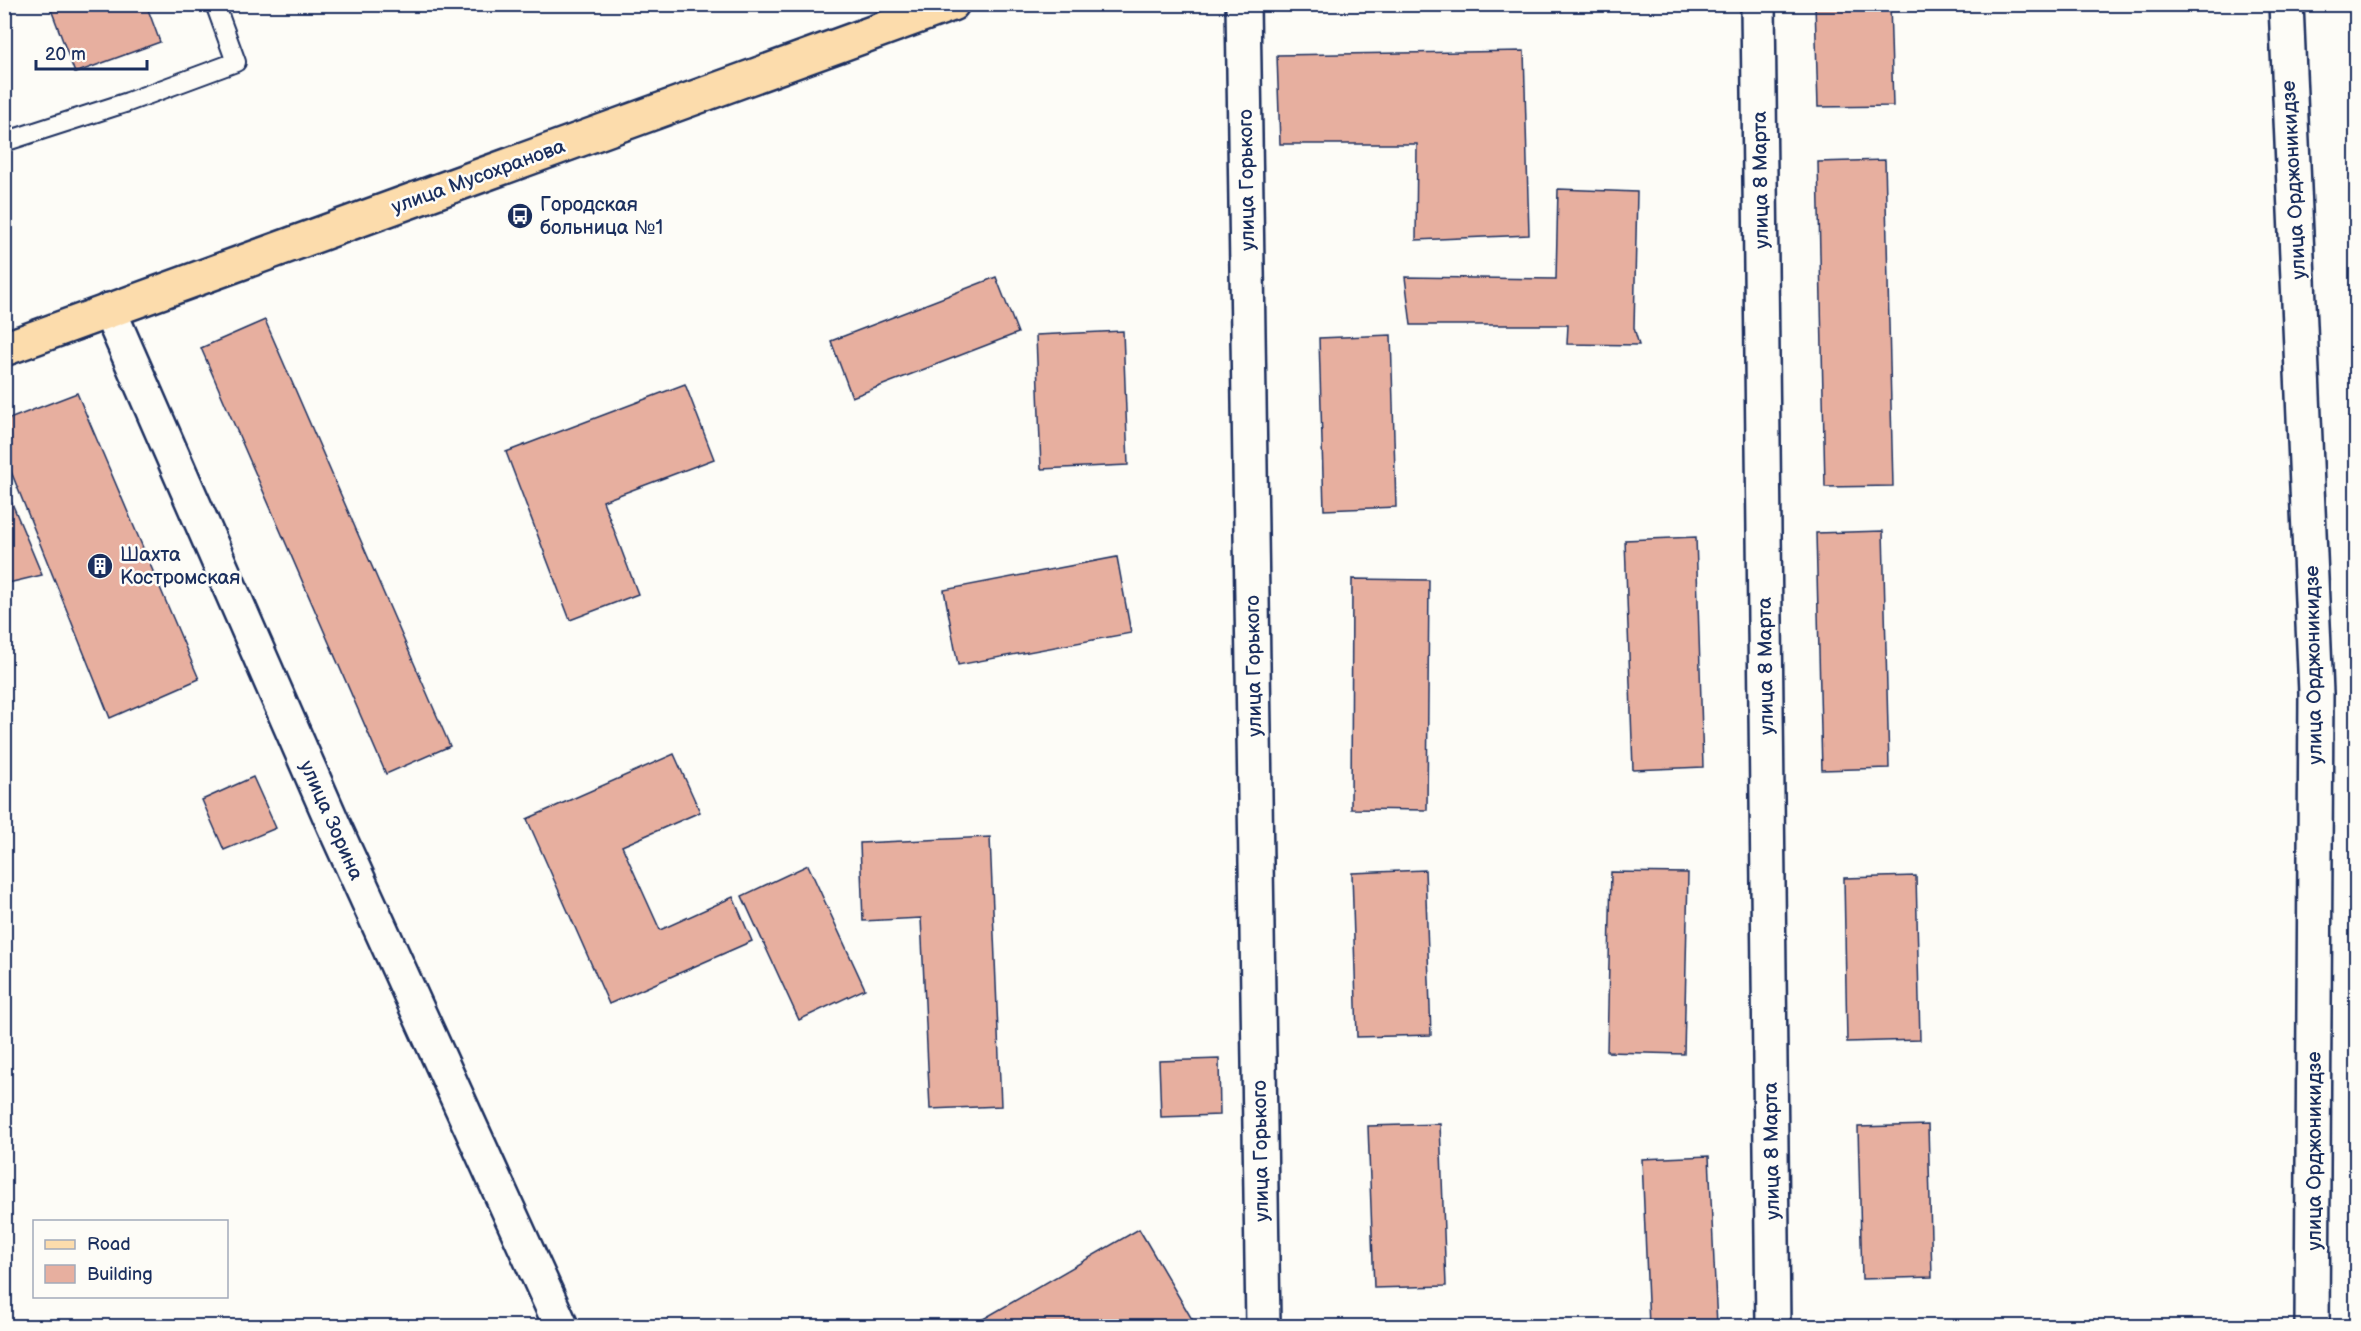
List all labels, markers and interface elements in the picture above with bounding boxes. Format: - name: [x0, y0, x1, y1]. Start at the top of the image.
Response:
- scale bar: [36, 33, 147, 71]
- text: 20 m: [45, 44, 86, 65]
- street label: улица Орджоникидзе: [2277, 80, 2311, 280]
- street label: улица Горького: [1234, 109, 1260, 251]
- street label: улица 8 Марта: [1748, 111, 1774, 249]
- street label: улица Мусохранова: [388, 134, 569, 219]
- place label: Городская больница №1: [540, 193, 663, 240]
- bus stop icon: Городская больница №1: [505, 201, 535, 231]
- place label: Шахта Костромская: [120, 543, 240, 590]
- building icon: Шахта Костромская: [85, 551, 115, 581]
- street label: улица Орджоникидзе: [2300, 565, 2328, 765]
- street label: улица Горького: [1241, 595, 1267, 737]
- street label: улица 8 Марта: [1753, 597, 1779, 735]
- street label: улица Зорина: [294, 757, 368, 884]
- street label: улица Орджоникидзе: [2303, 1051, 2327, 1251]
- street label: улица Горького: [1248, 1080, 1274, 1222]
- street label: улица 8 Марта: [1759, 1082, 1785, 1220]
- legend: [33, 1220, 228, 1298]
- text: Road: [87, 1234, 131, 1255]
- text: Building: [87, 1264, 153, 1285]

